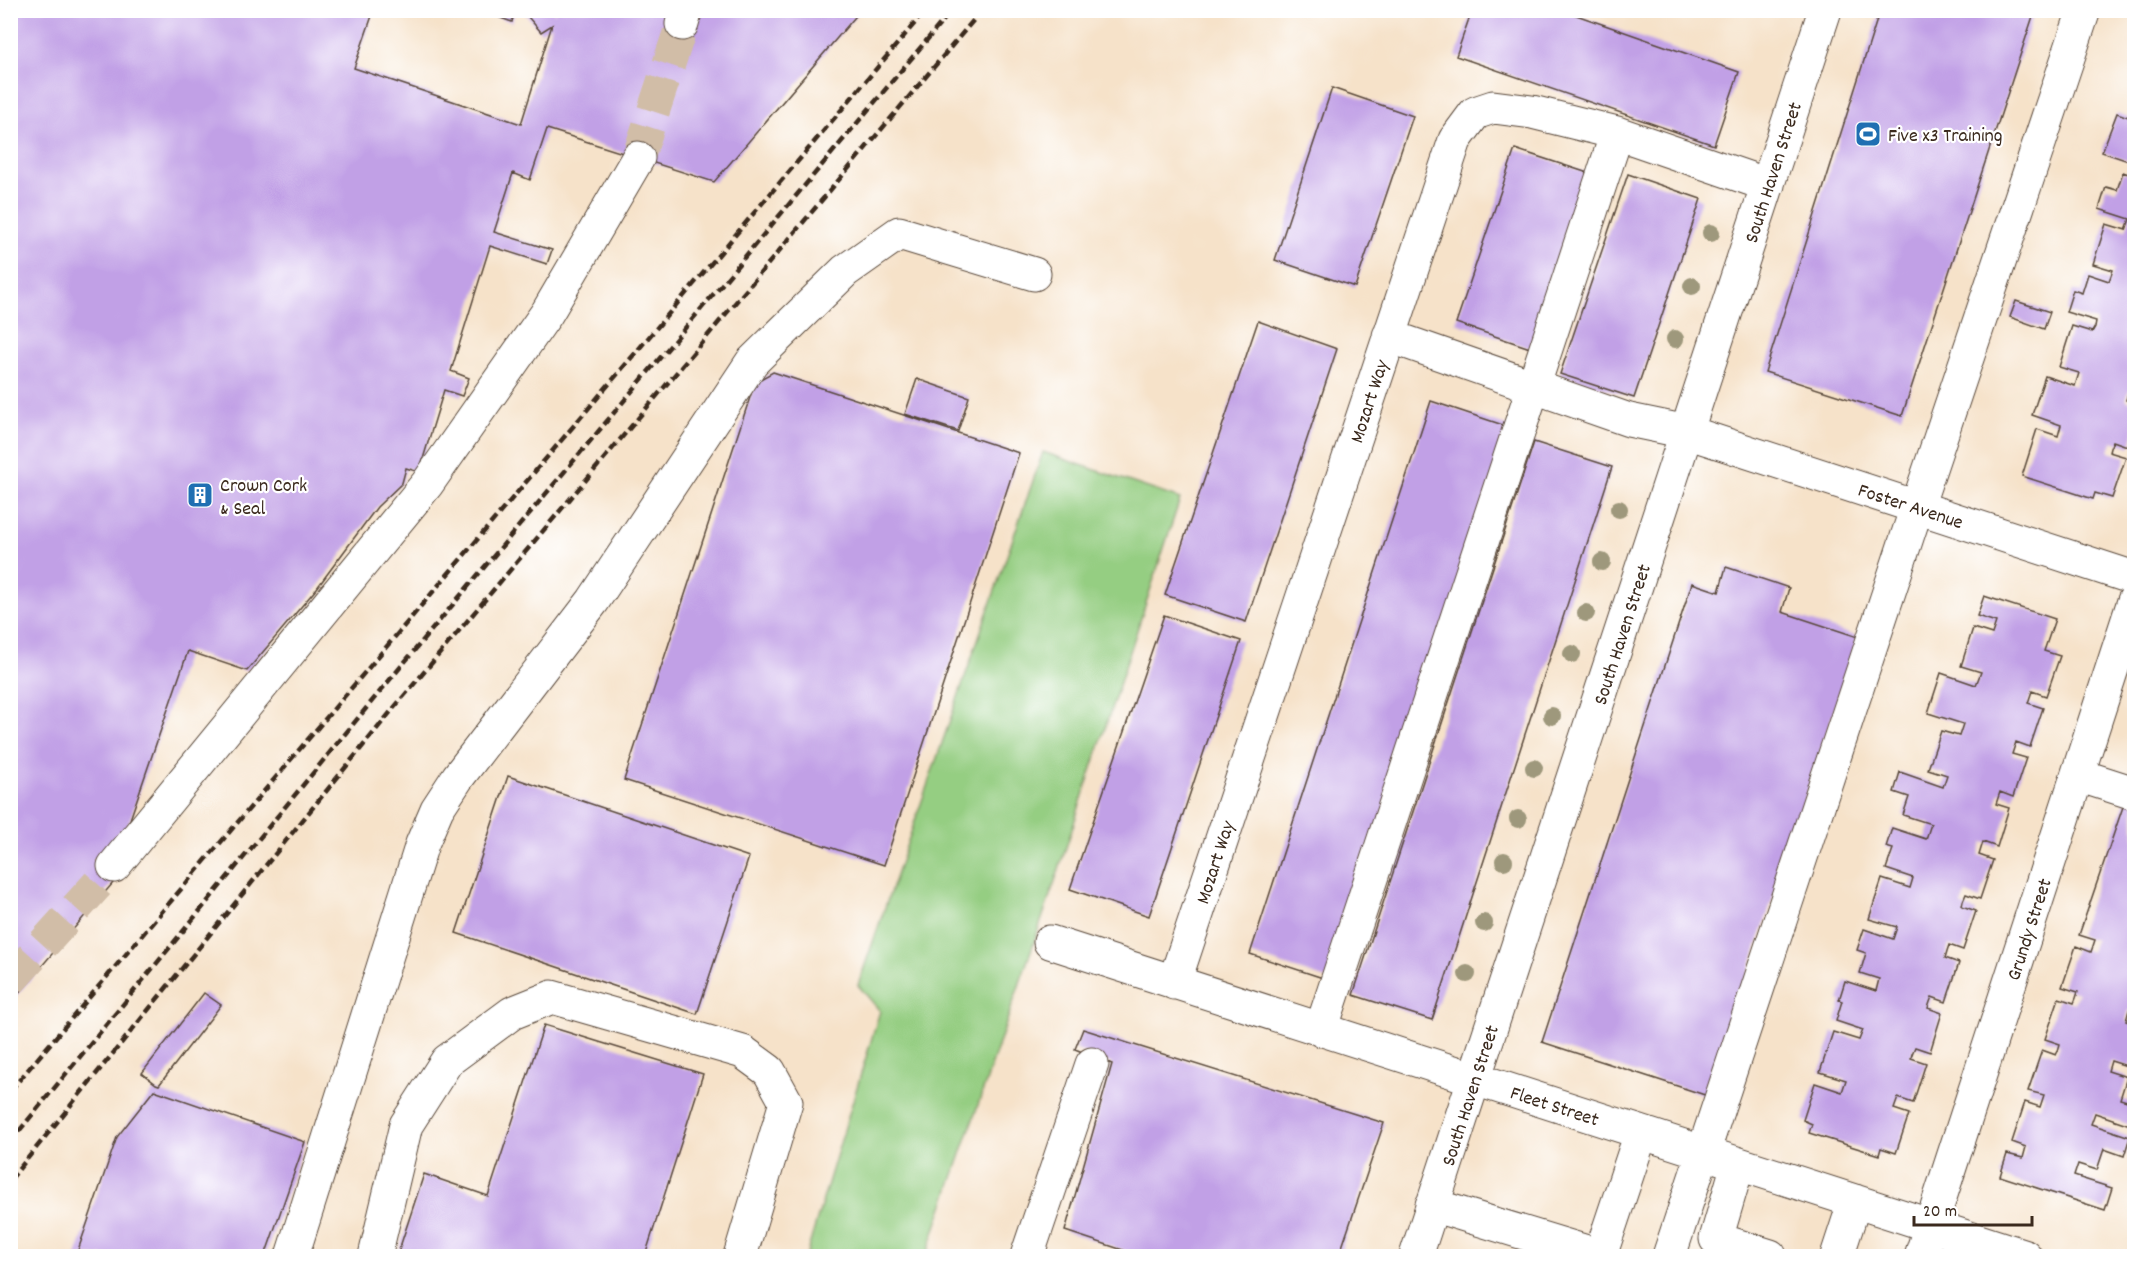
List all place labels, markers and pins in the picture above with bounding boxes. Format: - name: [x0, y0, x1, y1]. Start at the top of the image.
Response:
- sports icon: Five x3 Training: [1853, 119, 1883, 149]
- place label: Five x3 Training: [1888, 123, 2003, 151]
- place label: Crown Cork & Seal: [220, 473, 307, 524]
- building icon: Crown Cork & Seal: [185, 480, 215, 510]

